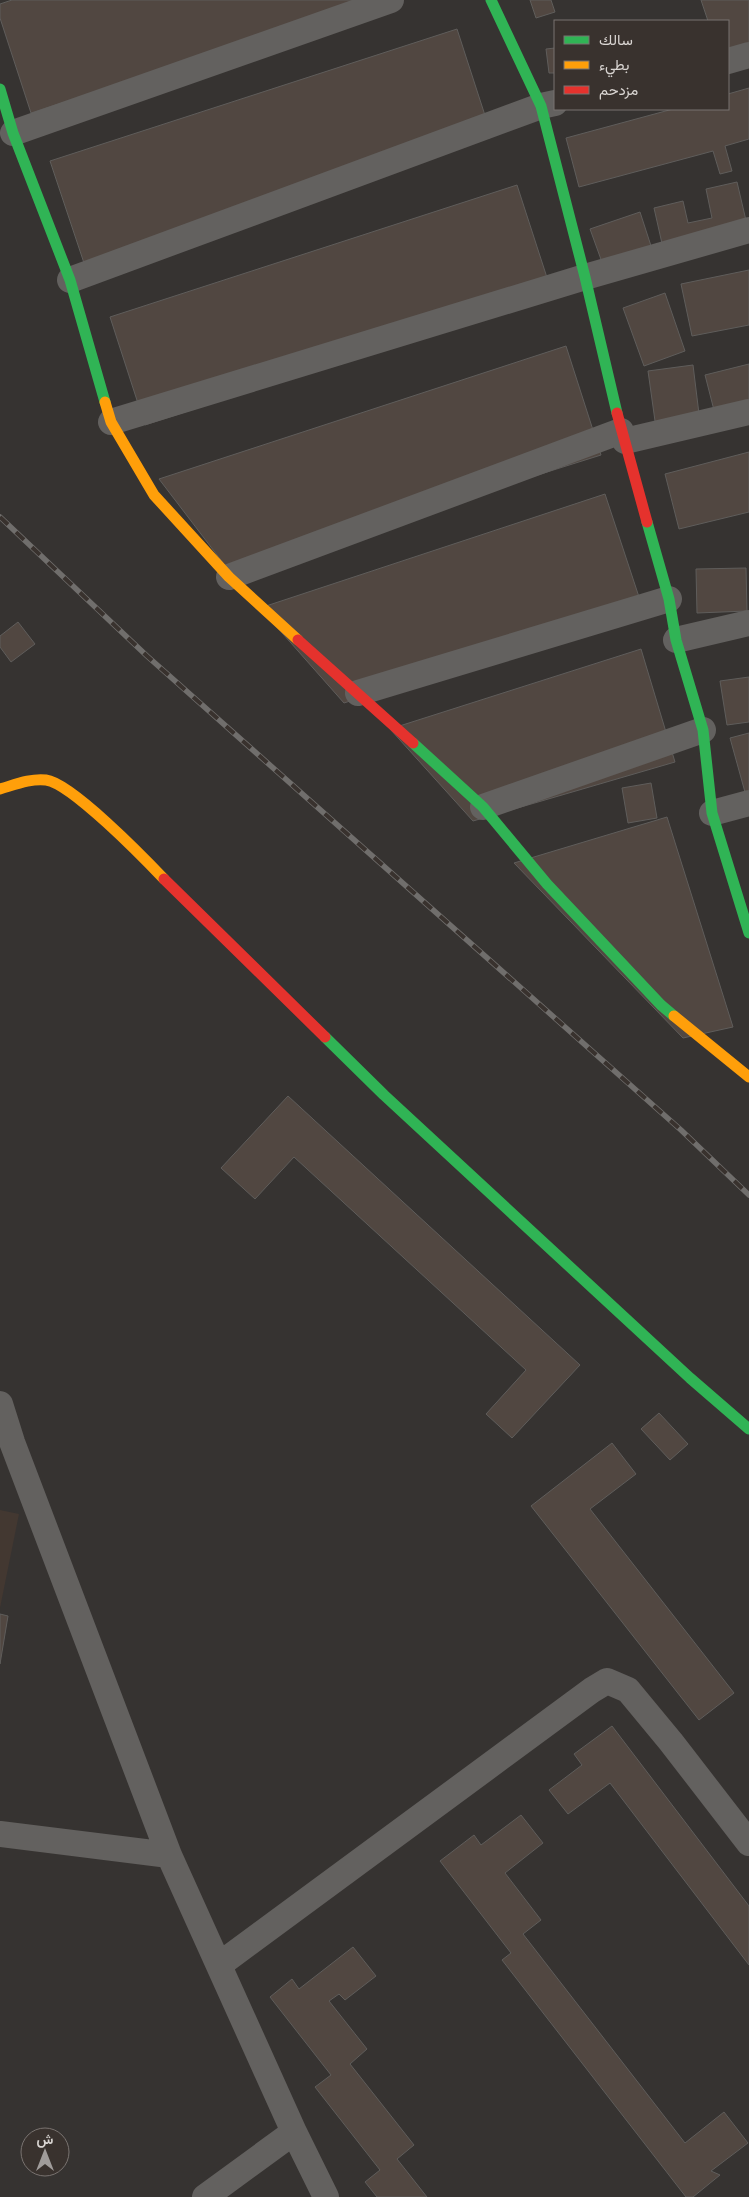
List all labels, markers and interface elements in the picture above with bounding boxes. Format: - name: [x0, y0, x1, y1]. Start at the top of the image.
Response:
- legend: [554, 20, 729, 110]
- text: سالك: [599, 31, 633, 49]
- text: بطيء: [599, 56, 629, 78]
- text: مزدحم: [599, 81, 638, 100]
- north arrow: [20, 2127, 70, 2177]
- text: ش: [37, 2131, 54, 2148]

